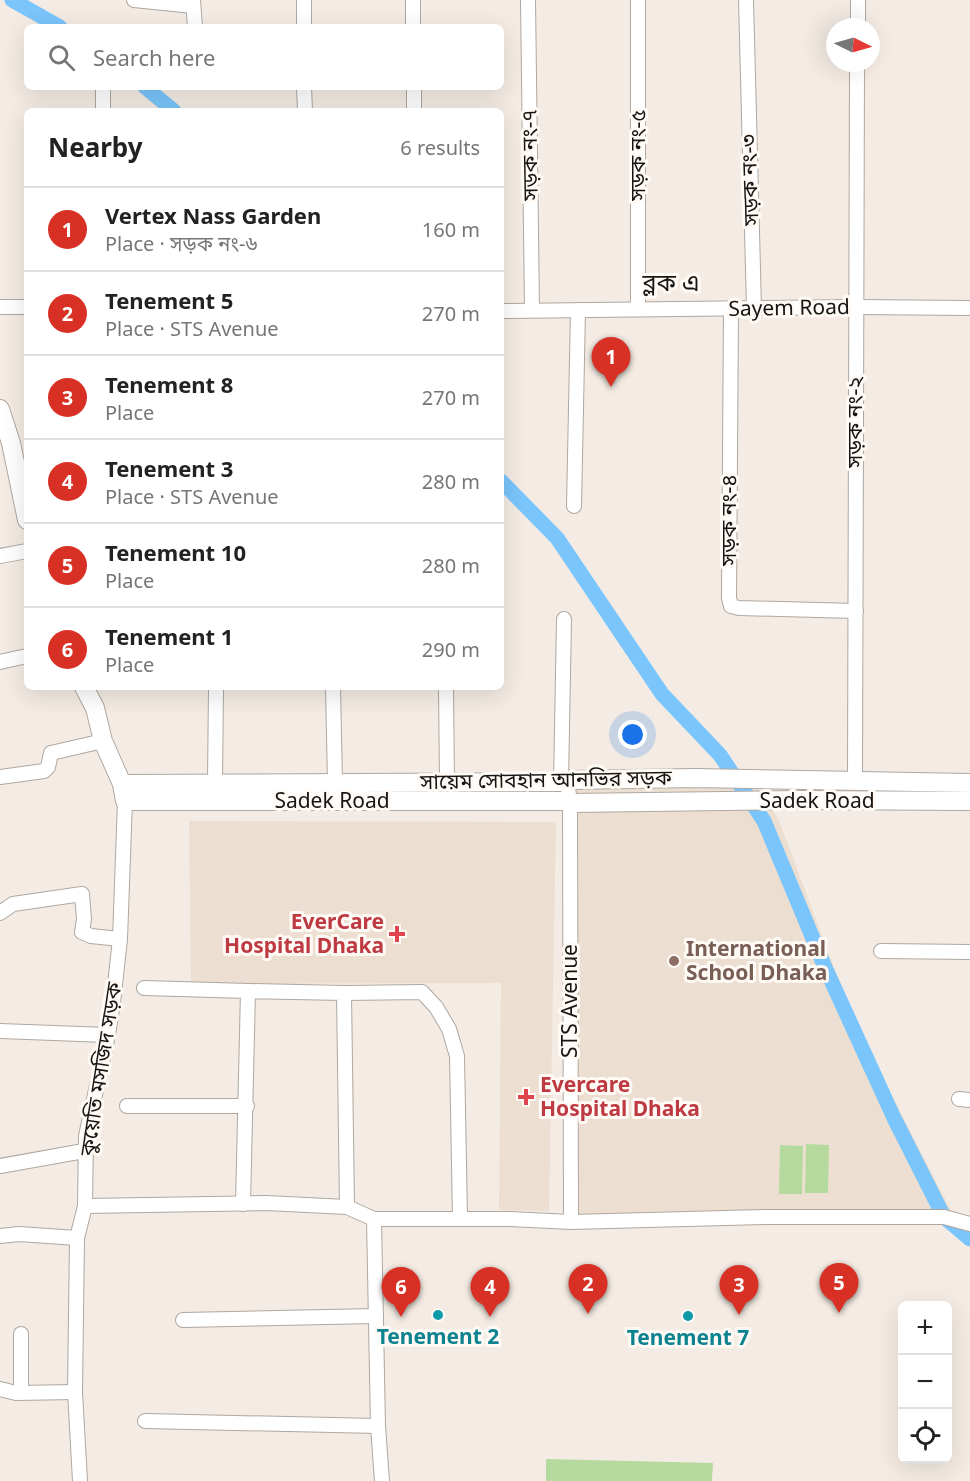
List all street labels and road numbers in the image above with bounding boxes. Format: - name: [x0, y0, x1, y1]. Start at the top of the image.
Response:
- street label: সড়ক নং-৭: [514, 109, 544, 202]
- street label: সড়ক নং-৫: [623, 109, 651, 202]
- street label: সড়ক নং-৩: [733, 134, 765, 227]
- street label: Sayem Road: [728, 292, 850, 322]
- street label: সড়ক নং-২: [840, 376, 868, 469]
- street label: সড়ক নং-৪: [714, 474, 742, 567]
- street label: সায়েম সোবহান আনভির সড়ক: [419, 763, 673, 795]
- street label: Sadek Road: [274, 786, 390, 814]
- street label: Sadek Road: [759, 786, 875, 814]
- street label: STS Avenue: [555, 944, 583, 1058]
- street label: কুয়েতি মসজিদ সড়ক: [72, 979, 128, 1159]

